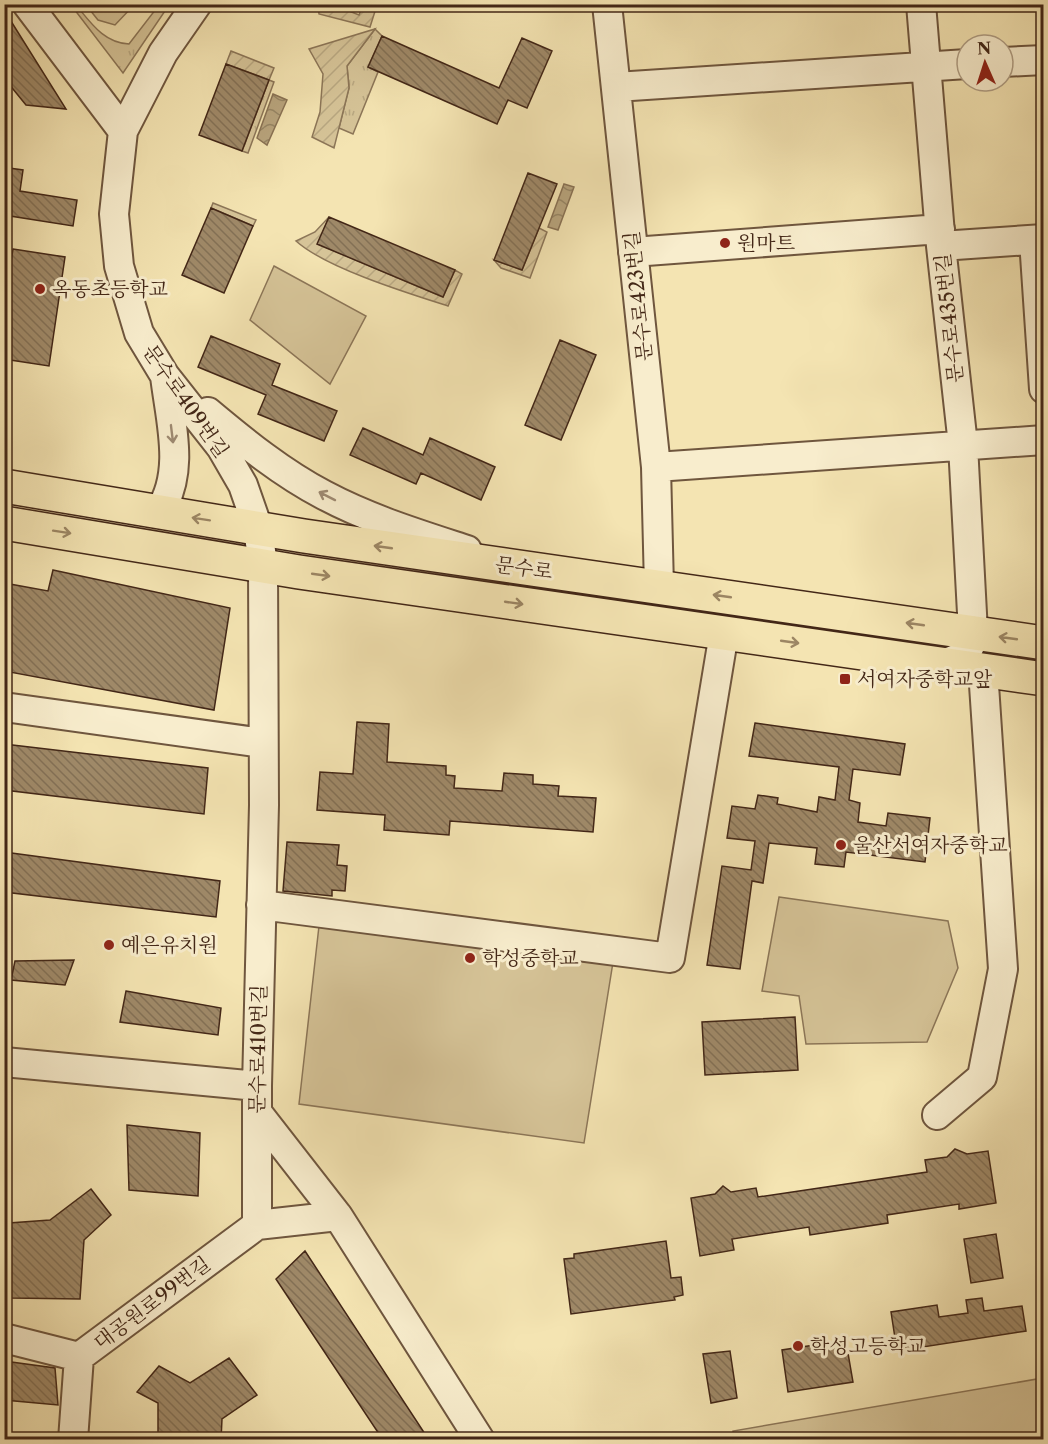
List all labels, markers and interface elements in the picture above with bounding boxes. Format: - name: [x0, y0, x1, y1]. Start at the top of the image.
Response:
- north arrow: [955, 33, 1015, 93]
- text: N: [977, 38, 992, 58]
- street label: 문수로423번길: [619, 230, 657, 362]
- place label: 원마트: [737, 231, 795, 255]
- marker: 원마트: [718, 236, 732, 250]
- street label: 문수로435번길: [930, 252, 968, 384]
- place label: 옥동초등학교: [52, 277, 169, 301]
- marker: 옥동초등학교: [33, 282, 47, 296]
- street label: 문수로409번길: [138, 340, 234, 462]
- one-way arrow: [167, 424, 178, 444]
- one-way arrow: [319, 490, 336, 502]
- one-way arrow: [191, 513, 211, 524]
- one-way arrow: [52, 527, 72, 538]
- one-way arrow: [374, 542, 394, 553]
- street label: 문수로: [494, 552, 554, 584]
- one-way arrow: [311, 569, 330, 580]
- one-way arrow: [713, 591, 732, 602]
- one-way arrow: [504, 597, 523, 608]
- one-way arrow: [906, 618, 925, 629]
- one-way arrow: [999, 632, 1019, 643]
- one-way arrow: [780, 637, 800, 648]
- place label: 서여자중학교앞: [857, 667, 993, 691]
- marker: 서여자중학교앞: [838, 672, 852, 686]
- place label: 울산서여자중학교: [853, 833, 1008, 857]
- marker: 울산서여자중학교: [834, 838, 848, 852]
- place label: 예은유치원: [121, 933, 218, 957]
- marker: 예은유치원: [102, 938, 116, 952]
- place label: 학성중학교: [482, 946, 579, 970]
- marker: 학성중학교: [463, 951, 477, 965]
- street label: 문수로410번길: [245, 984, 271, 1114]
- street label: 대공원로99번길: [89, 1251, 215, 1355]
- place label: 학성고등학교: [810, 1334, 927, 1358]
- marker: 학성고등학교: [791, 1339, 805, 1353]

